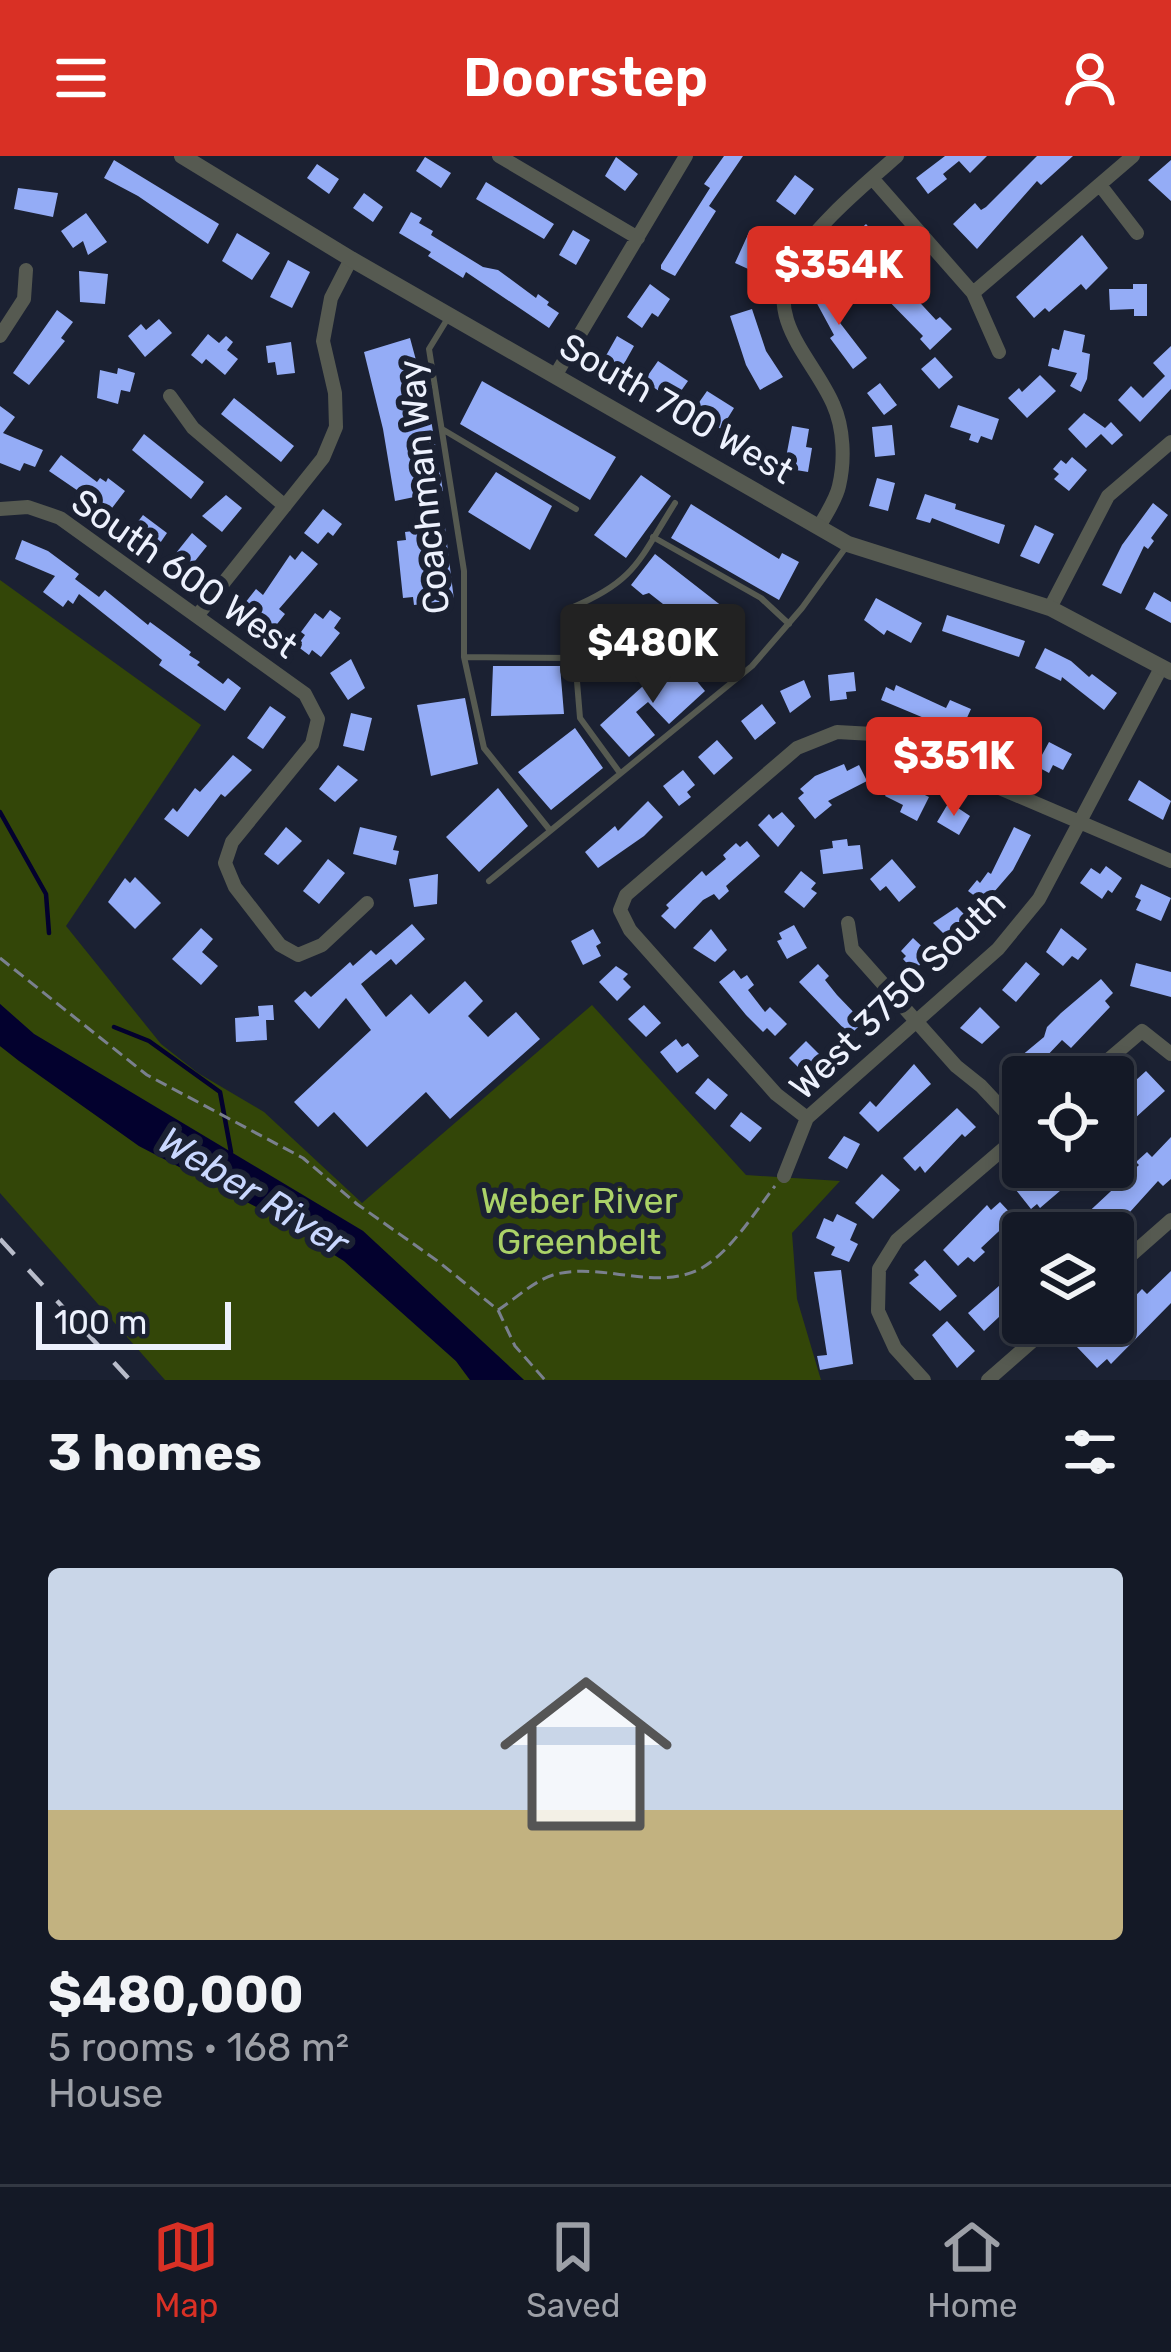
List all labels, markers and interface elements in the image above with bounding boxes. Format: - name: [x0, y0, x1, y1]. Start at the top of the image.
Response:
- icon: menu: [48, 45, 114, 111]
- icon: person: [1057, 45, 1123, 111]
- text: Doorstep: [463, 46, 708, 110]
- pin: $354K: [755, 226, 923, 328]
- text: $354K: [774, 242, 904, 288]
- street label: South 700 West: [552, 324, 801, 493]
- street label: Coachman Way: [389, 358, 458, 616]
- street label: South 600 West: [63, 480, 306, 667]
- pin: $480K: [569, 604, 737, 706]
- text: $480K: [587, 620, 719, 666]
- pin: $351K: [870, 717, 1038, 819]
- text: $351K: [893, 733, 1015, 779]
- street label: West 3750 South: [780, 880, 1014, 1108]
- map controls: [1002, 1056, 1134, 1344]
- button: locate: [1002, 1056, 1134, 1188]
- water label: Weber River: [150, 1117, 359, 1268]
- park label: Weber River Greenbelt: [481, 1179, 678, 1263]
- button: layers: [1002, 1212, 1134, 1344]
- scale bar: [36, 1296, 231, 1349]
- text: 100 m: [54, 1303, 147, 1342]
- icon: filters: [1057, 1419, 1123, 1485]
- text: 3 homes: [48, 1422, 262, 1483]
- icon: home: [478, 1646, 694, 1862]
- text: $480,000: [48, 1964, 304, 2025]
- text: 5 rooms · 168 m²: [48, 2025, 349, 2071]
- text: House: [48, 2071, 163, 2117]
- tab: Map: [153, 2214, 219, 2325]
- tab: Saved: [526, 2214, 620, 2325]
- tab: Home: [927, 2214, 1018, 2325]

